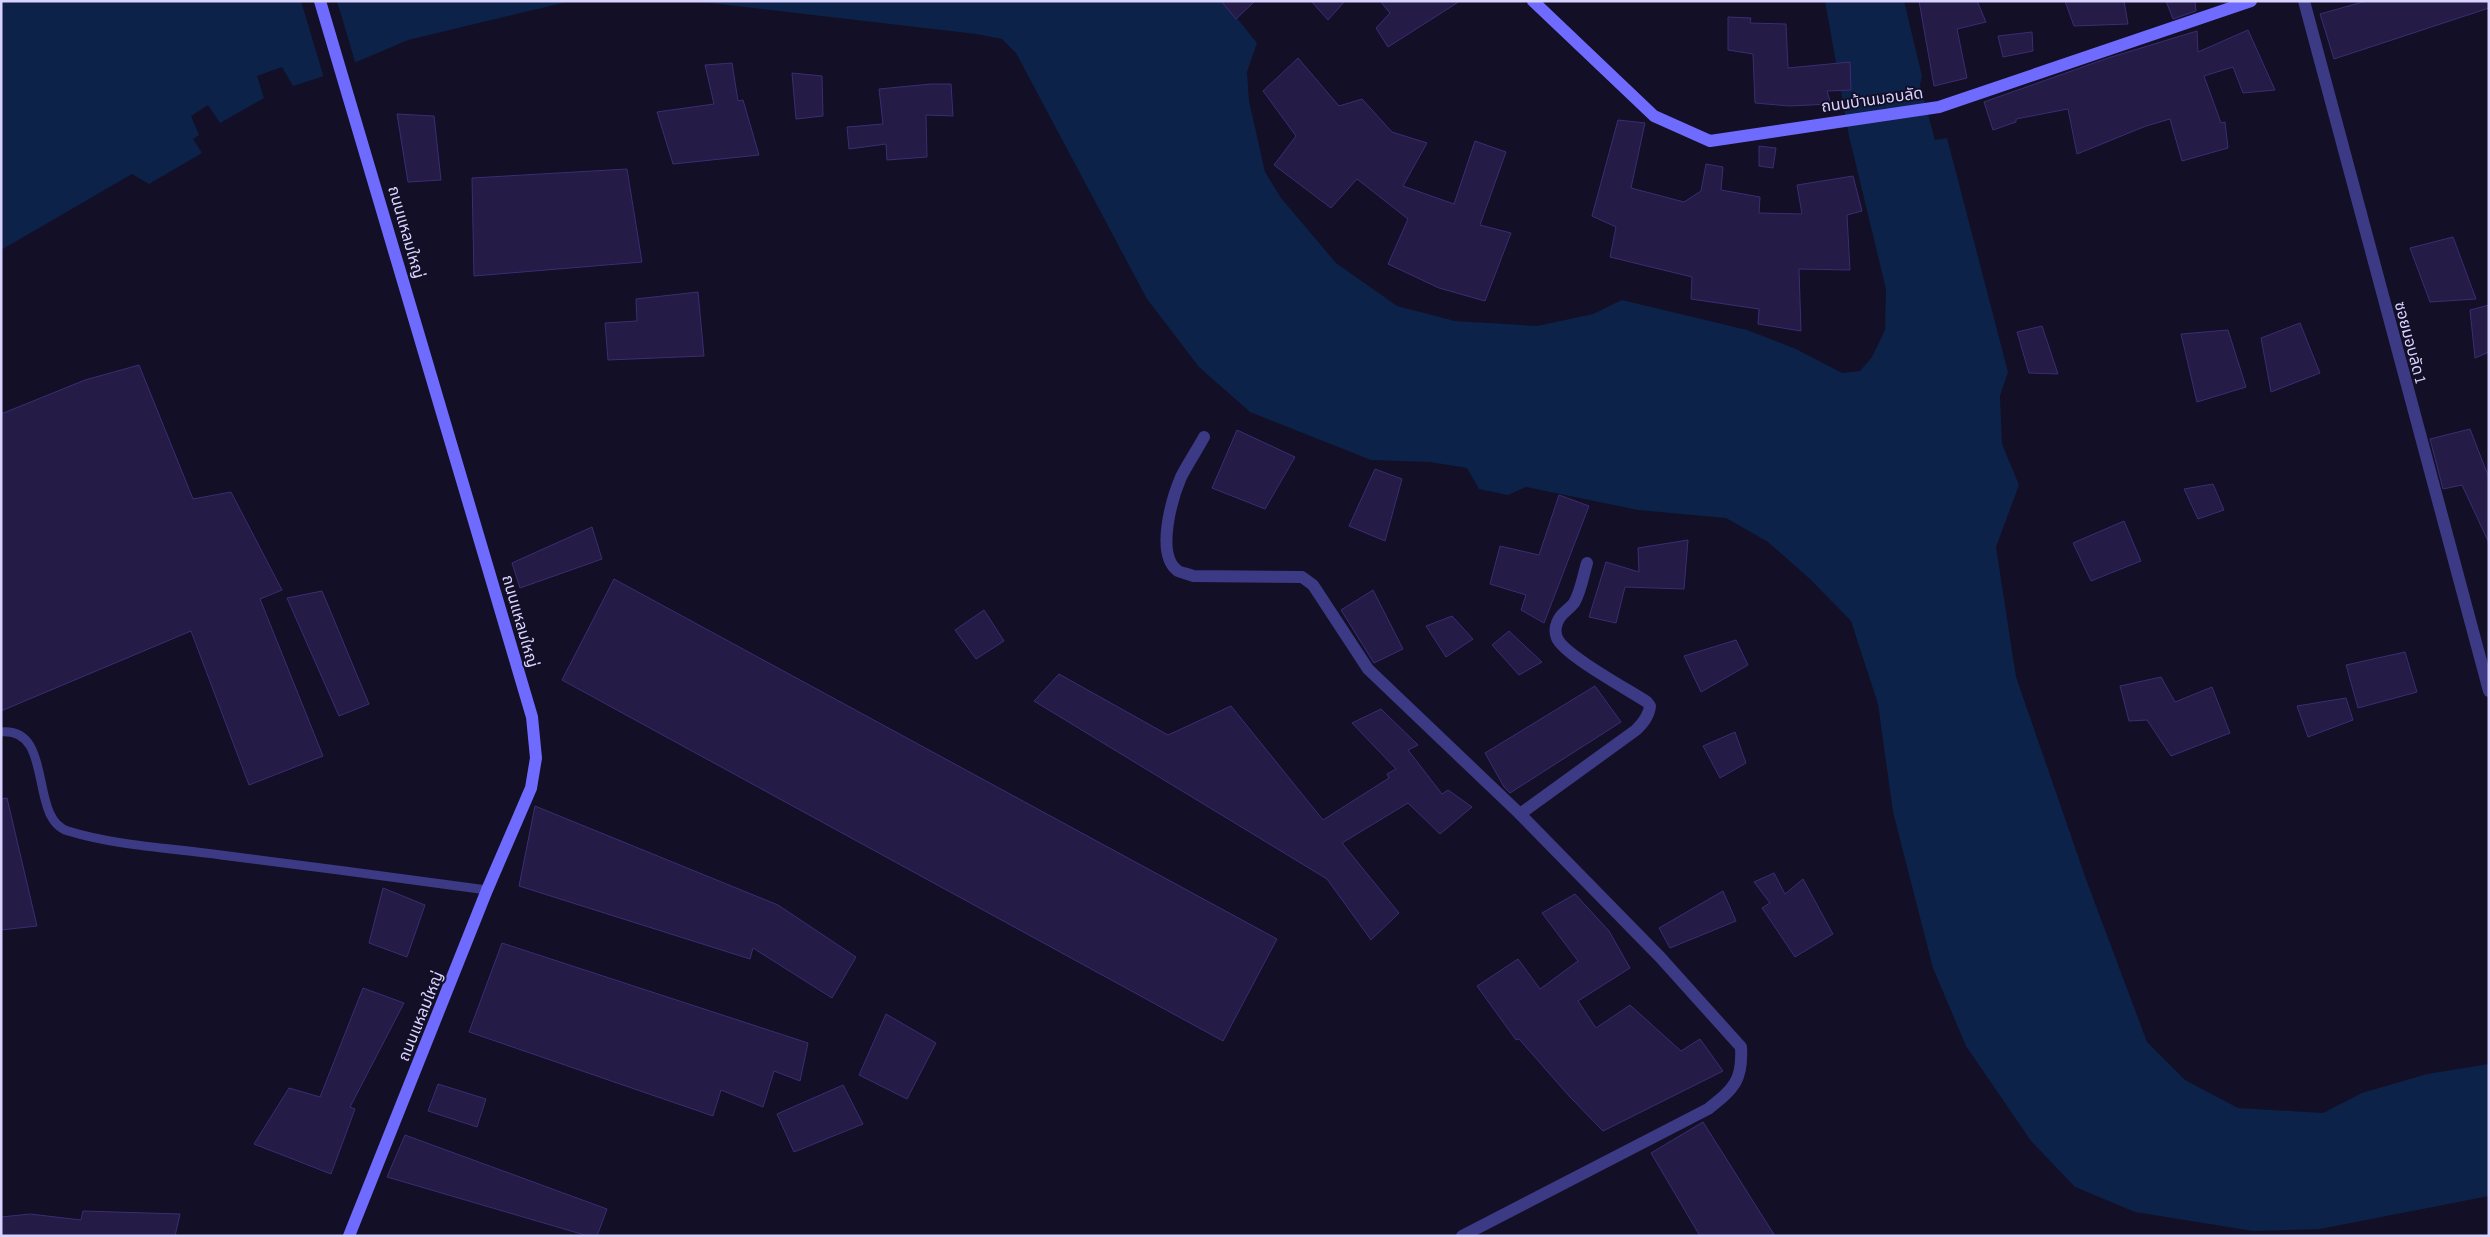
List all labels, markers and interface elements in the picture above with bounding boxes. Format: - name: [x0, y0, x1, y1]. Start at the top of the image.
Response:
- street label: ถนนบ้านมอบลัด: [1820, 84, 1924, 117]
- street label: ถนนแหลมใหญ่: [383, 184, 428, 281]
- street label: ซอยมอบลัด 1: [2390, 300, 2430, 386]
- street label: ถนนแหลมใหญ่: [497, 573, 542, 670]
- street label: ถนนแหลมใหญ่: [395, 969, 448, 1064]

